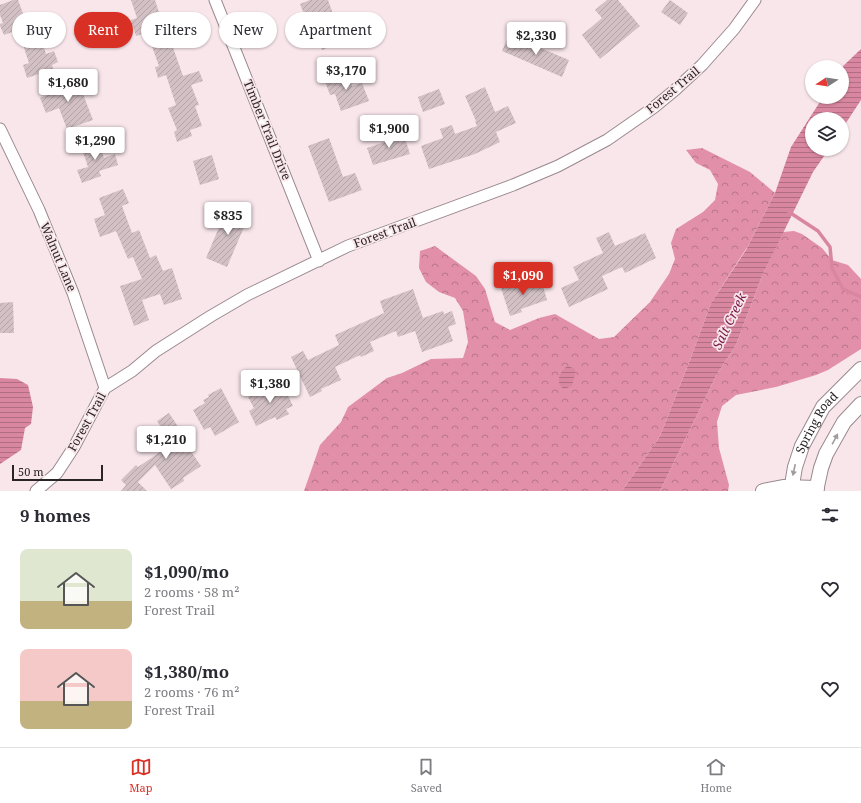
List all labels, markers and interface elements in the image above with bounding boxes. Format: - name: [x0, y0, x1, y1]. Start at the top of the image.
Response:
- chip: Buy: [12, 12, 66, 48]
- chip: Rent: [74, 12, 133, 48]
- chip: Filters: [141, 12, 211, 48]
- chip: New: [219, 12, 277, 48]
- chip: Apartment: [285, 12, 386, 48]
- pin: $2,330: [503, 22, 569, 56]
- text: $2,330: [516, 26, 556, 44]
- pin: $3,170: [313, 57, 379, 91]
- north arrow: [805, 60, 849, 104]
- map controls: [805, 60, 849, 156]
- text: $3,170: [326, 61, 366, 79]
- street label: Forest Trail: [642, 62, 703, 117]
- pin: $1,680: [35, 69, 101, 103]
- text: $1,680: [48, 73, 88, 91]
- street label: Timber Trail Drive: [240, 77, 295, 183]
- button: layers: [805, 112, 849, 156]
- pin: $1,900: [356, 115, 422, 149]
- text: $1,900: [369, 119, 409, 137]
- pin: $1,290: [62, 127, 128, 161]
- text: $1,290: [75, 131, 115, 149]
- pin: $835: [204, 202, 252, 236]
- text: $835: [213, 206, 243, 224]
- street label: Forest Trail: [351, 213, 419, 252]
- street label: Walnut Lane: [36, 220, 81, 294]
- pin: $1,090: [490, 262, 556, 296]
- text: $1,090: [503, 266, 543, 284]
- water label: Salt Creek: [708, 289, 751, 352]
- pin: $1,380: [237, 370, 303, 404]
- text: $1,380: [250, 374, 290, 392]
- street label: Spring Road: [791, 387, 842, 455]
- street label: Forest Trail: [63, 389, 110, 454]
- pin: $1,210: [133, 426, 199, 460]
- text: $1,210: [146, 430, 186, 448]
- one-way arrow: [831, 433, 838, 444]
- scale bar: [12, 463, 103, 482]
- text: 50 m: [18, 464, 44, 479]
- one-way arrow: [791, 464, 797, 476]
- text: 9 homes: [20, 504, 90, 527]
- icon: filters: [819, 504, 841, 526]
- text: $1,090/mo: [144, 560, 229, 583]
- icon: home: [52, 565, 100, 613]
- icon: heart: [819, 578, 841, 600]
- text: 2 rooms · 58 m²: [144, 583, 239, 601]
- text: Forest Trail: [144, 601, 215, 619]
- text: $1,380/mo: [144, 660, 229, 683]
- icon: home: [52, 665, 100, 713]
- icon: heart: [819, 678, 841, 700]
- text: 2 rooms · 76 m²: [144, 683, 239, 701]
- text: Forest Trail: [144, 701, 215, 719]
- tab: Map: [129, 756, 152, 795]
- tab: Saved: [411, 756, 442, 795]
- tab: Home: [700, 756, 732, 795]

